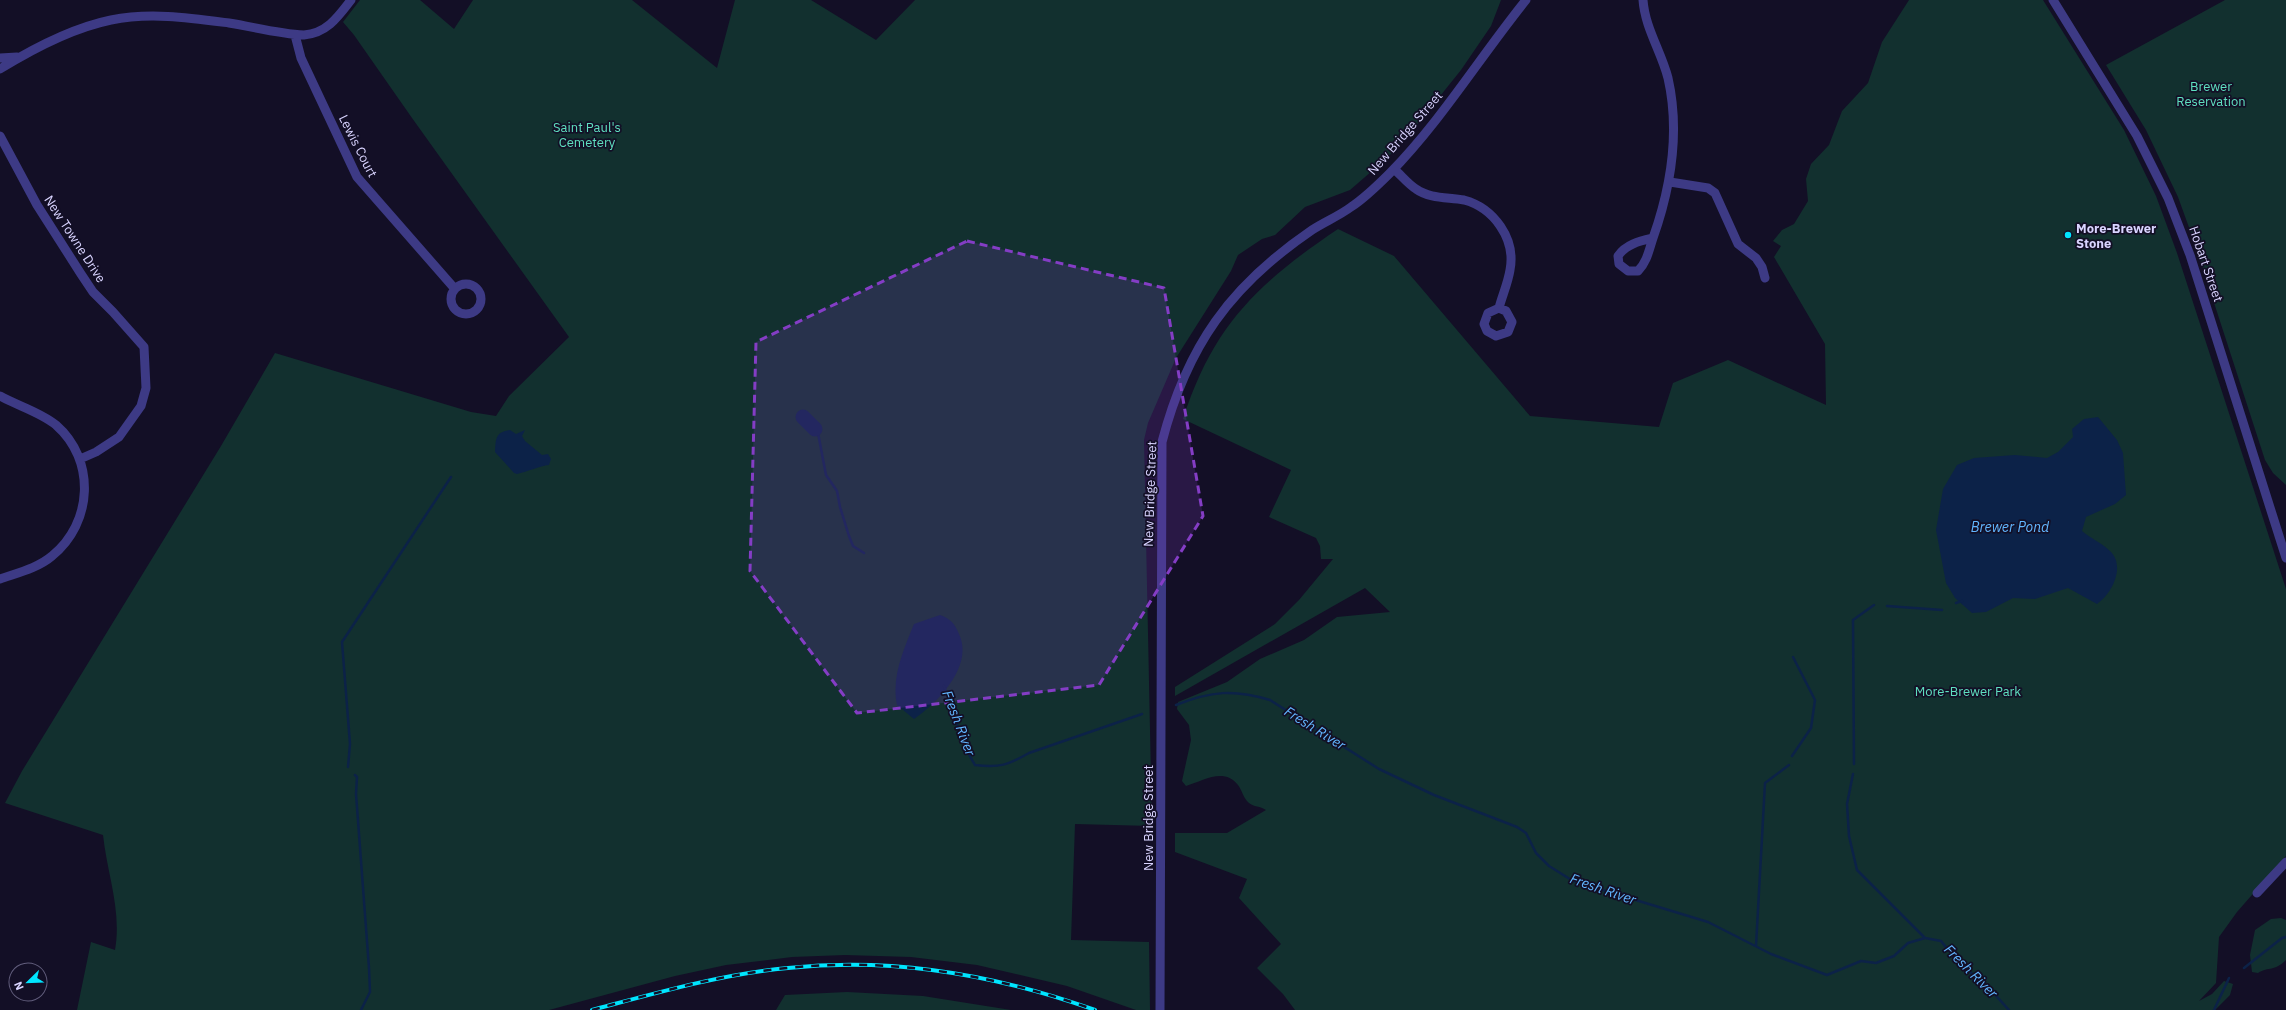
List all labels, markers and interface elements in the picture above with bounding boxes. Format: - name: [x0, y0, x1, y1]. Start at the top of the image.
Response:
- park label: Brewer Reservation: [2176, 78, 2246, 110]
- street label: New Bridge Street: [1364, 87, 1446, 179]
- street label: Lewis Court: [335, 112, 381, 180]
- park label: Saint Paul's Cemetery: [553, 119, 621, 151]
- street label: New Towne Drive: [40, 192, 110, 286]
- place label: More-Brewer Stone: [2076, 220, 2156, 252]
- street label: Hobart Street: [2185, 224, 2227, 304]
- marker: More-Brewer Stone: [2063, 230, 2073, 240]
- street label: New Bridge Street: [1140, 441, 1160, 547]
- water label: Brewer Pond: [1971, 518, 2050, 536]
- park label: More-Brewer Park: [1915, 683, 2021, 700]
- water label: Fresh River: [938, 688, 980, 759]
- water label: Fresh River: [1281, 702, 1350, 754]
- street label: New Bridge Street: [1140, 765, 1157, 871]
- water label: Fresh River: [1568, 869, 1639, 909]
- water label: Fresh River: [1940, 940, 2002, 1002]
- north arrow: [8, 962, 48, 1002]
- text: N: [11, 979, 27, 992]

